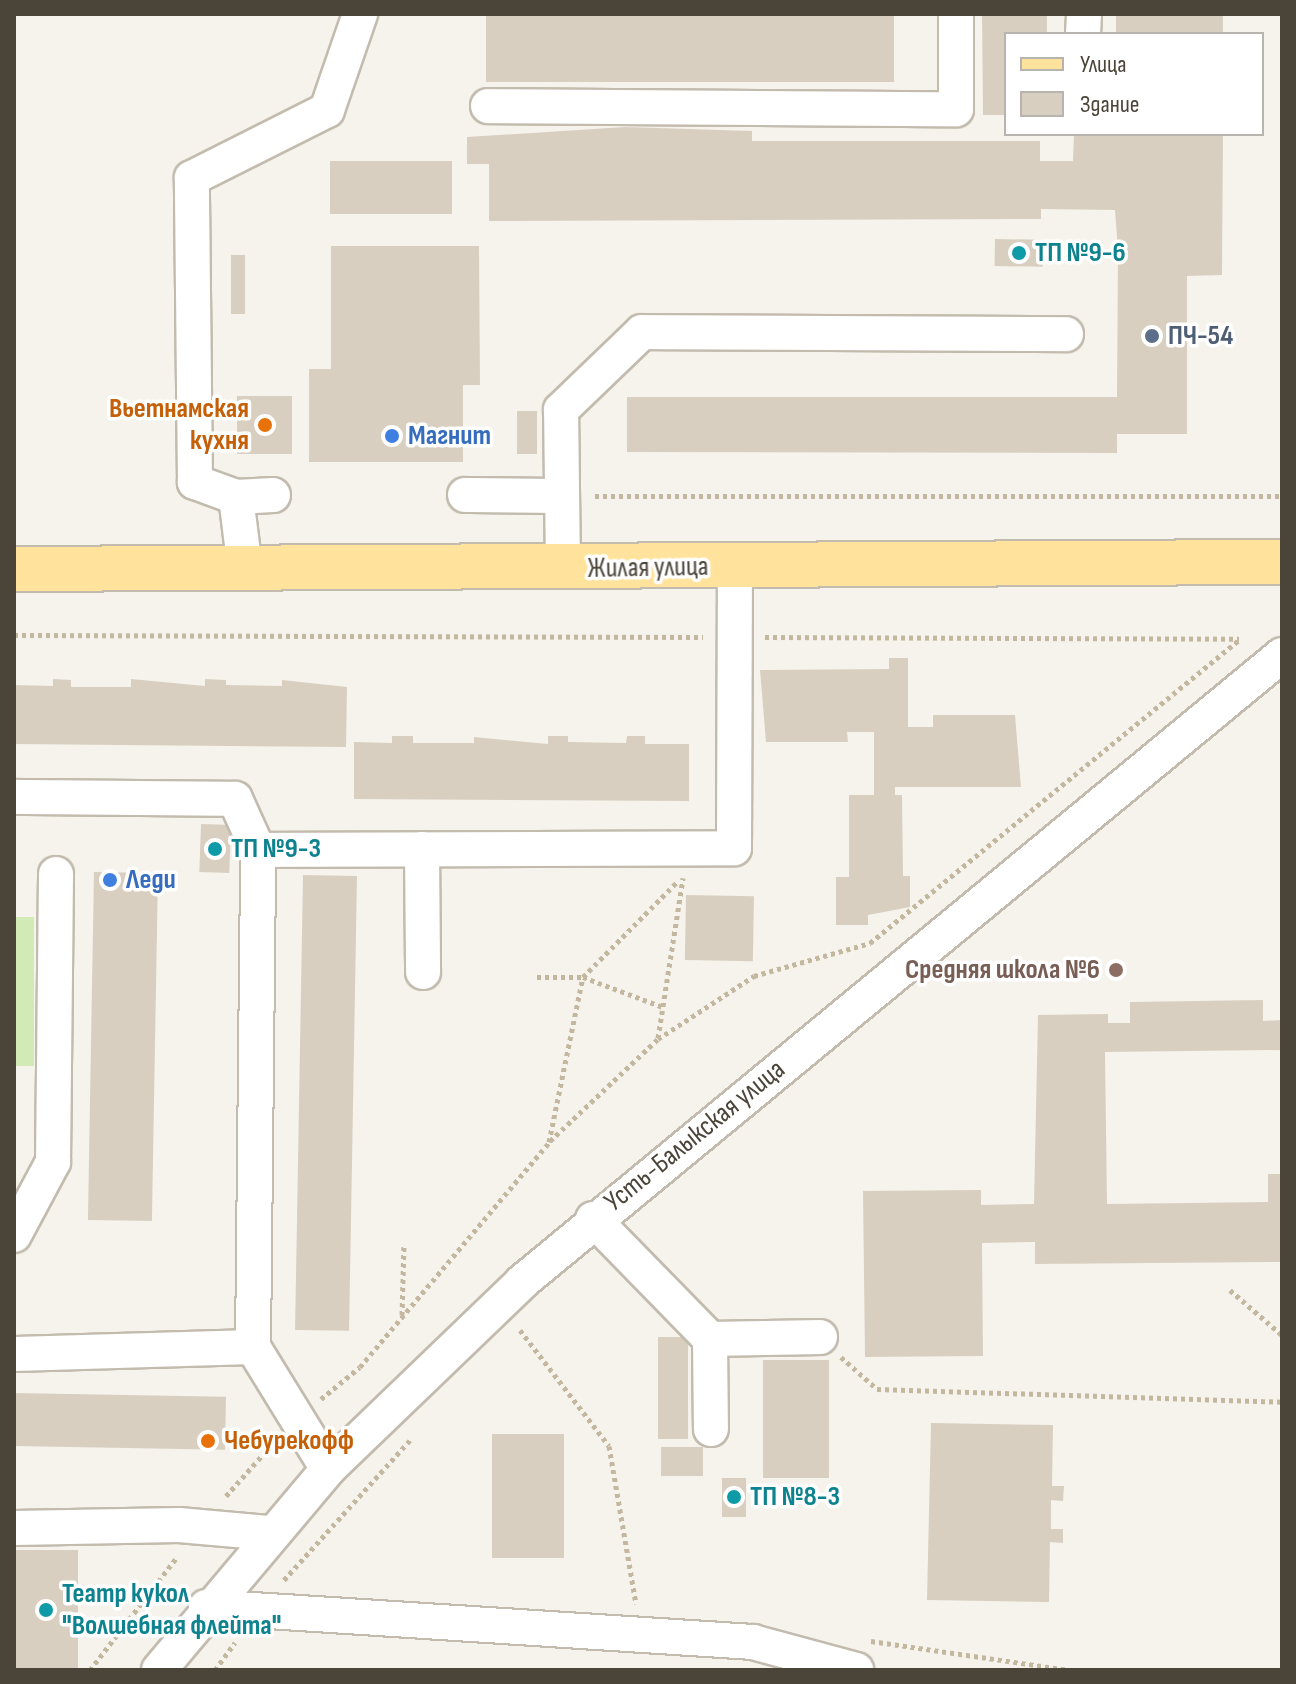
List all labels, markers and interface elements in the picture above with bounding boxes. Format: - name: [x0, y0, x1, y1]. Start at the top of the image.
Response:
- legend: [1004, 32, 1264, 136]
- text: Улица: [1080, 50, 1126, 79]
- text: Здание: [1080, 90, 1139, 119]
- place label: ТП №9-6: [1035, 236, 1126, 270]
- marker: ТП №9-6: [1010, 244, 1028, 262]
- place label: ПЧ-54: [1168, 319, 1233, 353]
- marker: ПЧ-54: [1143, 327, 1161, 345]
- place label: Вьетнамская кухня: [109, 392, 249, 458]
- marker: Вьетнамская кухня: [256, 416, 274, 434]
- place label: Магнит: [408, 419, 491, 453]
- marker: Магнит: [383, 427, 401, 445]
- street label: Жилая улица: [587, 550, 709, 586]
- place label: ТП №9-3: [231, 832, 321, 866]
- marker: ТП №9-3: [206, 840, 224, 858]
- place label: Леди: [126, 863, 176, 897]
- marker: Леди: [101, 871, 119, 889]
- place label: Средняя школа №6: [905, 953, 1100, 987]
- marker: Средняя школа №6: [1107, 961, 1125, 979]
- street label: Усть-Балыкская улица: [598, 1053, 792, 1219]
- place label: Чебурекофф: [224, 1424, 354, 1458]
- marker: Чебурекофф: [199, 1432, 217, 1450]
- place label: ТП №8-3: [750, 1480, 840, 1514]
- marker: ТП №8-3: [725, 1488, 743, 1506]
- place label: Театр кукол "Волшебная флейта": [62, 1577, 281, 1643]
- marker: Театр кукол "Волшебная флейта": [37, 1601, 55, 1619]

